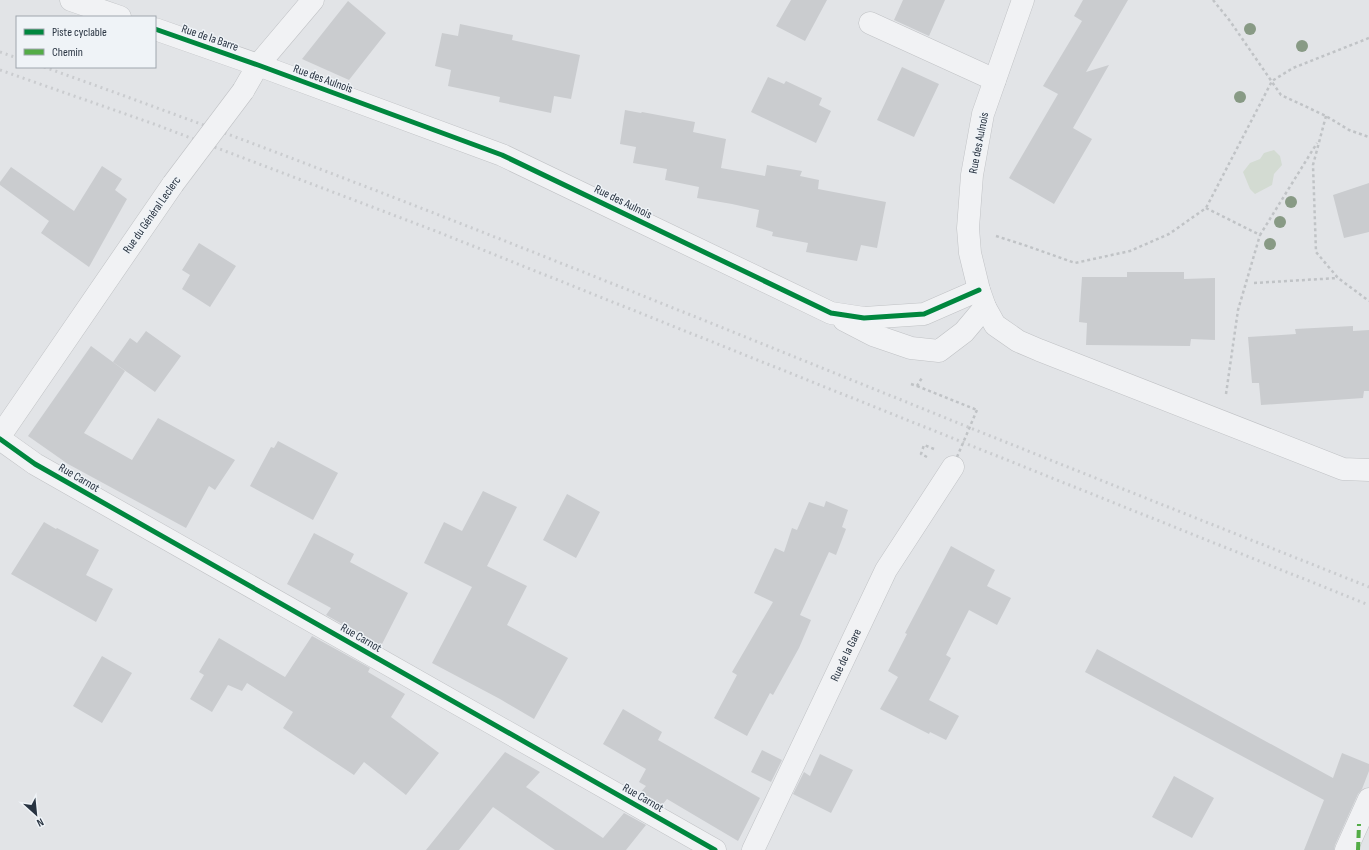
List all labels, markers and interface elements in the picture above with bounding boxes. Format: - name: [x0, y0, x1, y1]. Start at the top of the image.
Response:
- legend: [16, 16, 156, 68]
- street label: Rue de la Barre: [180, 21, 241, 55]
- text: Piste cyclable: [52, 25, 107, 40]
- text: Chemin: [52, 45, 83, 60]
- street label: Rue des Aulnois: [291, 61, 355, 97]
- street label: Rue des Aulnois: [966, 111, 992, 175]
- street label: Rue du Général Leclerc: [120, 173, 184, 257]
- street label: Rue des Aulnois: [592, 182, 654, 222]
- street label: Rue Carnot: [56, 460, 102, 496]
- street label: Rue Carnot: [338, 620, 384, 656]
- street label: Rue de la Gare: [827, 626, 865, 684]
- street label: Rue Carnot: [620, 780, 666, 816]
- north arrow: [16, 794, 56, 834]
- text: N: [35, 815, 46, 830]

